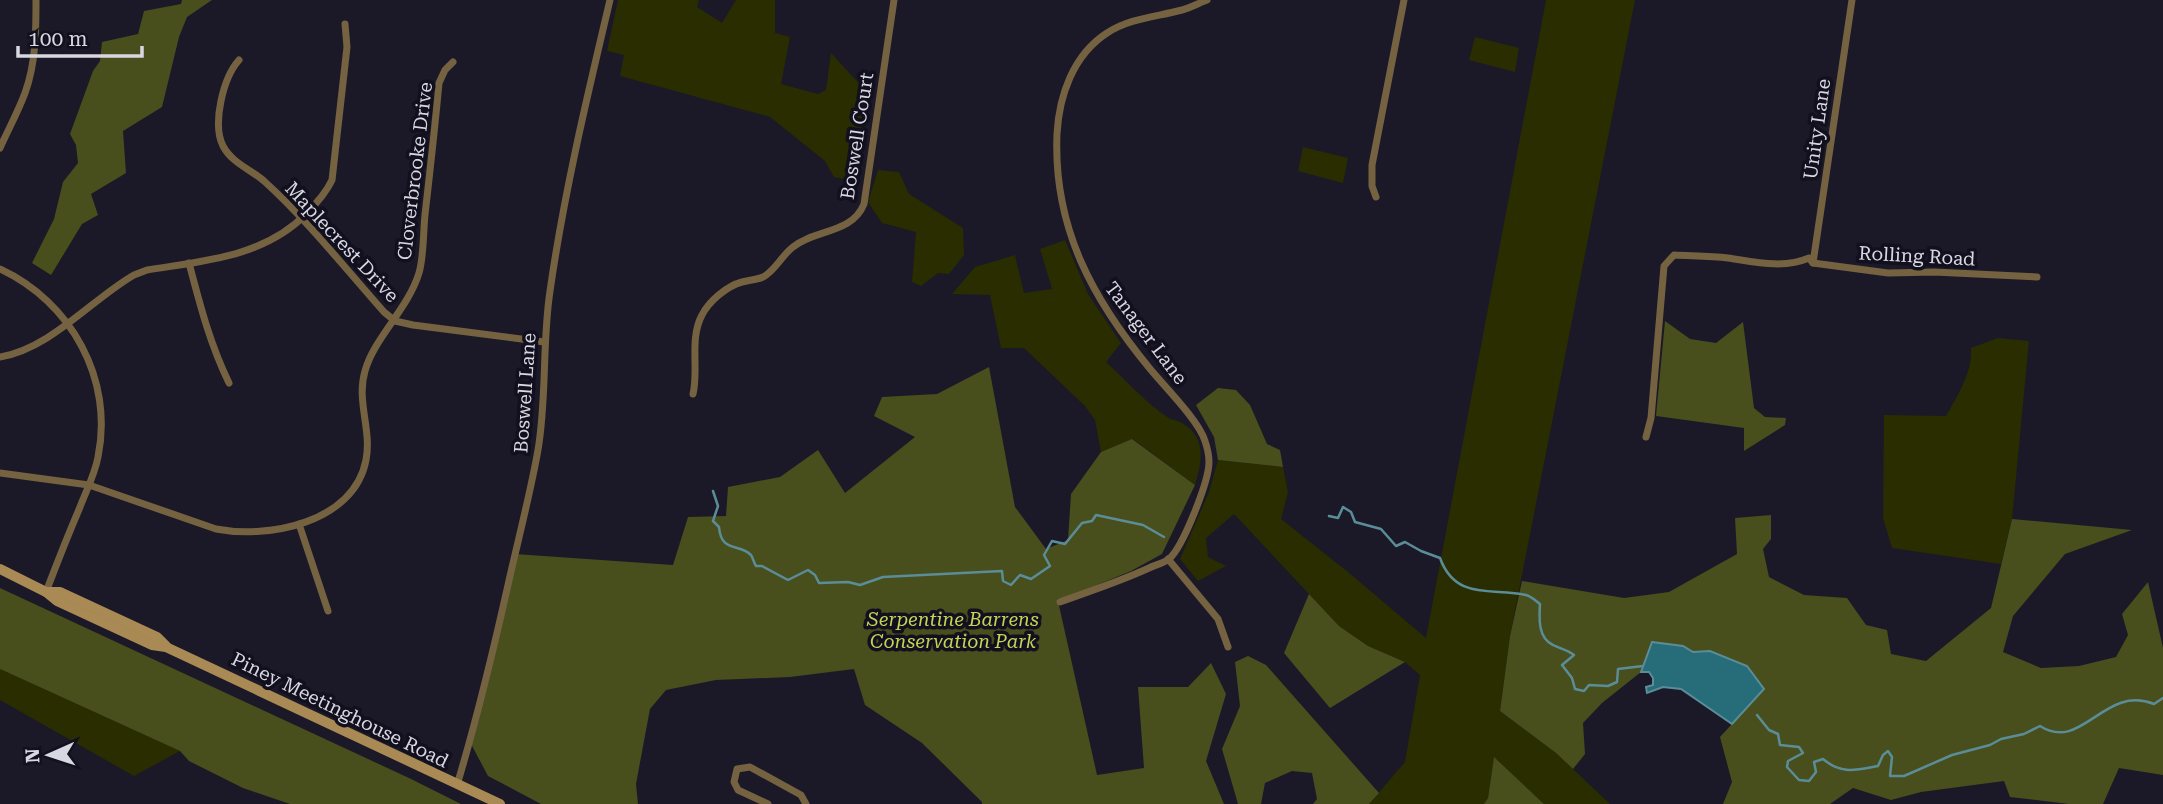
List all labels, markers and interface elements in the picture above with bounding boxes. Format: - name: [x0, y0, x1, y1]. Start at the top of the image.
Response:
- scale bar: [18, 14, 142, 58]
- text: 100 m: [28, 27, 88, 51]
- street label: Boswell Court: [836, 71, 878, 201]
- street label: Unity Lane: [1799, 77, 1835, 181]
- street label: Cloverbrooke Drive: [393, 81, 437, 261]
- street label: Maplecrest Drive: [280, 177, 404, 307]
- street label: Rolling Road: [1858, 241, 1976, 271]
- street label: Tanager Lane: [1100, 277, 1192, 389]
- street label: Boswell Lane: [509, 332, 541, 454]
- park label: Serpentine Barrens Conservation Park: [866, 608, 1039, 653]
- street label: Piney Meetinghouse Road: [228, 647, 452, 773]
- north arrow: [14, 720, 84, 790]
- text: N: [21, 748, 44, 764]

